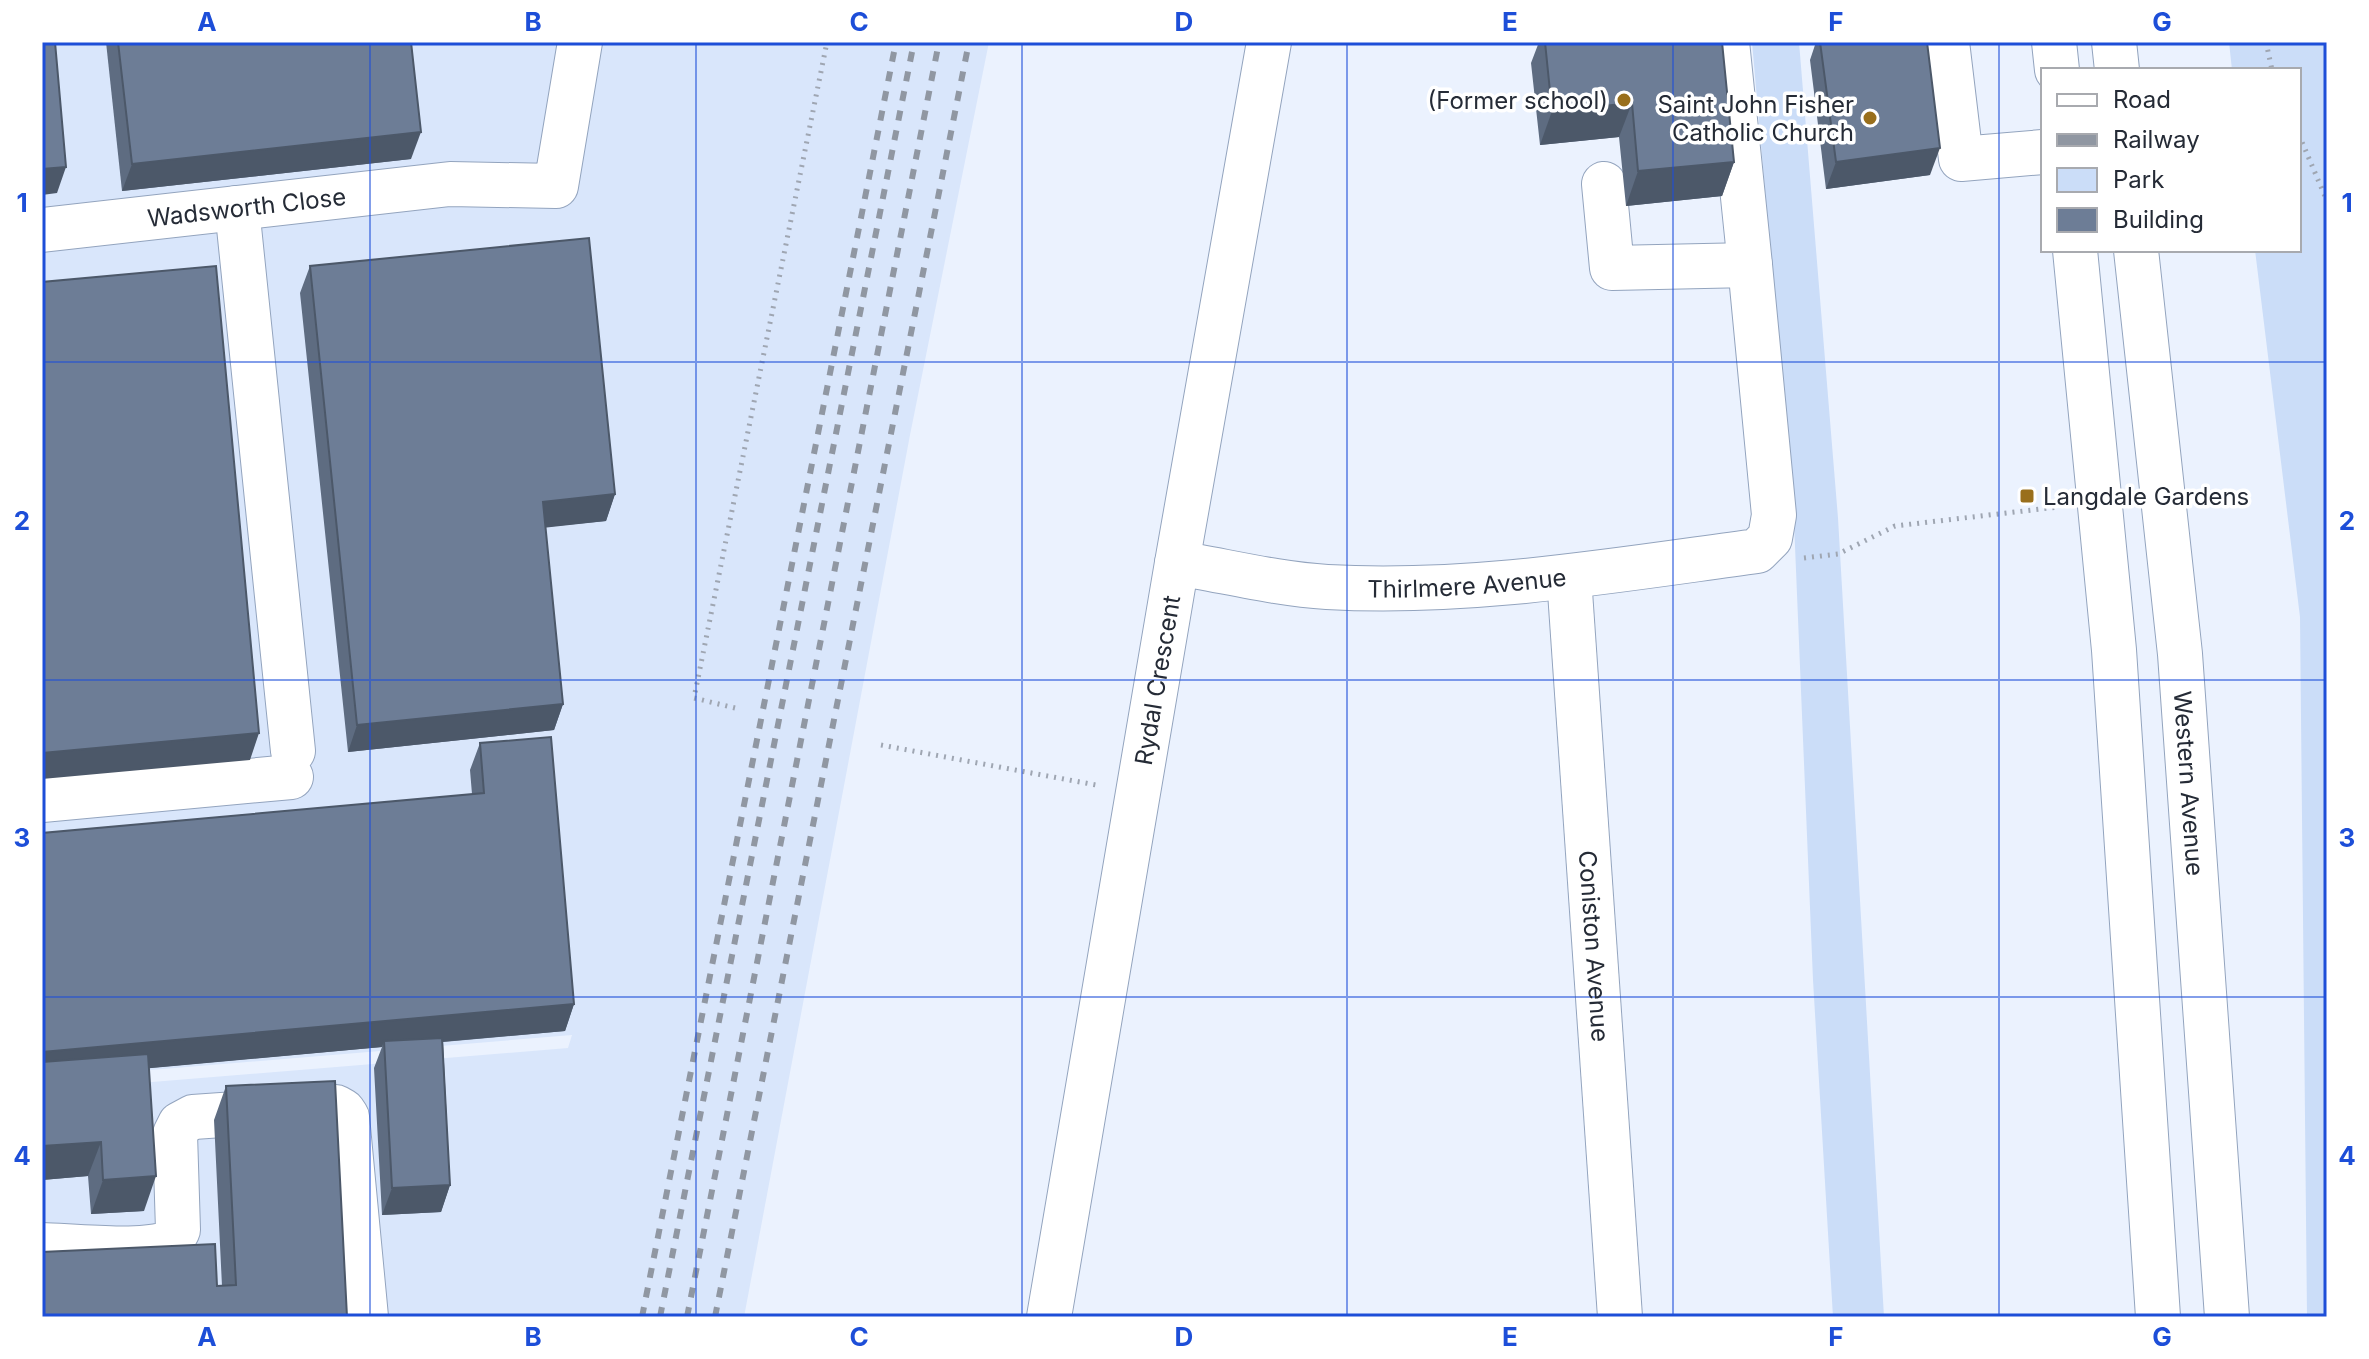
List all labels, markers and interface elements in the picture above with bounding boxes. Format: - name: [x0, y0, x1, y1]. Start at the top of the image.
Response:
- text: A: [197, 6, 217, 37]
- text: B: [524, 6, 542, 37]
- text: C: [849, 6, 869, 37]
- text: D: [1175, 6, 1193, 37]
- text: E: [1502, 6, 1518, 37]
- text: F: [1828, 6, 1844, 37]
- text: G: [2152, 6, 2172, 37]
- legend: [2041, 68, 2301, 252]
- text: Road: [2113, 85, 2171, 114]
- place label: (Former school): [1428, 86, 1608, 115]
- place label: Saint John Fisher Catholic Church: [1657, 90, 1854, 147]
- marker: (Former school): [1615, 91, 1633, 109]
- marker: Saint John Fisher Catholic Church: [1861, 109, 1879, 127]
- text: Railway: [2113, 125, 2200, 154]
- text: Park: [2113, 165, 2164, 194]
- street label: Wadsworth Close: [146, 181, 347, 233]
- text: 1: [16, 187, 28, 218]
- text: 1: [2341, 187, 2353, 218]
- text: Building: [2113, 205, 2204, 234]
- place label: Langdale Gardens: [2043, 482, 2249, 511]
- marker: Langdale Gardens: [2018, 487, 2036, 505]
- text: 2: [14, 505, 30, 536]
- text: 2: [2339, 505, 2355, 536]
- street label: Thirlmere Avenue: [1367, 562, 1568, 603]
- street label: Rydal Crescent: [1128, 593, 1186, 767]
- street label: Western Avenue: [2168, 690, 2210, 877]
- text: 3: [14, 822, 30, 853]
- text: 3: [2339, 822, 2355, 853]
- street label: Coniston Avenue: [1573, 849, 1616, 1043]
- text: 4: [13, 1140, 31, 1171]
- text: 4: [2338, 1140, 2356, 1171]
- text: A: [197, 1321, 217, 1352]
- text: B: [524, 1321, 542, 1352]
- text: C: [849, 1321, 869, 1352]
- text: D: [1175, 1321, 1193, 1352]
- text: E: [1502, 1321, 1518, 1352]
- text: F: [1828, 1321, 1844, 1352]
- text: G: [2152, 1321, 2172, 1352]

